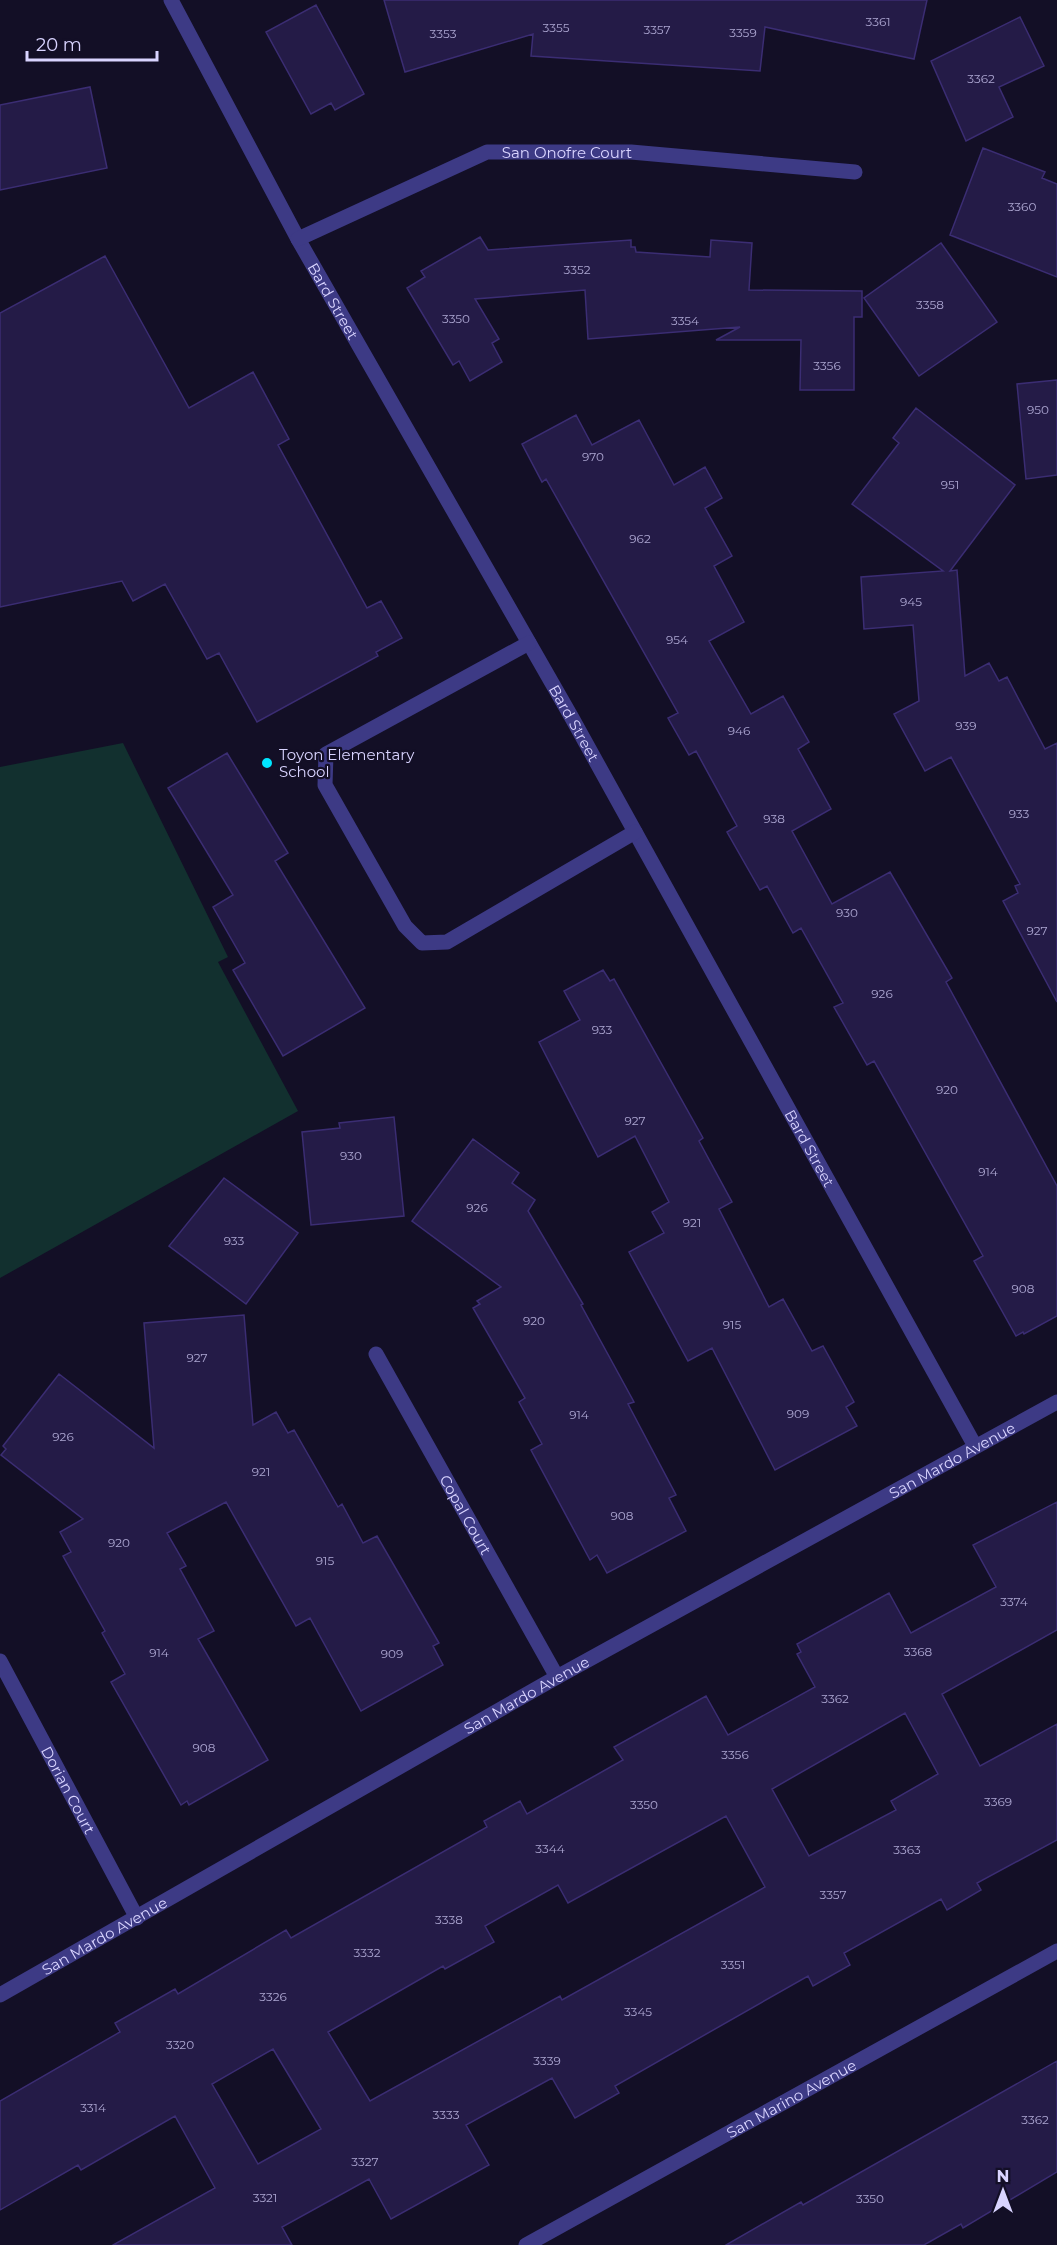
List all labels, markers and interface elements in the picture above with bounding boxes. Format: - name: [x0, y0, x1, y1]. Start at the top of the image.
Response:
- house number: 3361: [865, 14, 891, 29]
- house number: 3355: [543, 20, 570, 35]
- house number: 3357: [643, 22, 671, 37]
- scale bar: [27, 24, 158, 62]
- house number: 3359: [729, 25, 757, 40]
- house number: 3353: [430, 26, 457, 41]
- text: 20 m: [36, 34, 82, 56]
- house number: 3362: [967, 71, 995, 86]
- street label: San Onofre Court: [502, 143, 632, 162]
- house number: 3360: [1008, 199, 1036, 214]
- street label: Bard Street: [304, 259, 363, 343]
- house number: 3352: [564, 262, 591, 277]
- house number: 3358: [916, 297, 944, 312]
- house number: 3350: [442, 311, 470, 326]
- house number: 3354: [671, 313, 699, 328]
- house number: 3356: [813, 358, 841, 373]
- house number: 950: [1027, 402, 1049, 417]
- house number: 970: [582, 449, 604, 464]
- house number: 951: [941, 477, 959, 492]
- house number: 962: [629, 531, 651, 546]
- house number: 945: [900, 594, 922, 609]
- house number: 954: [666, 632, 688, 647]
- street label: Bard Street: [545, 681, 604, 765]
- house number: 939: [955, 718, 977, 733]
- house number: 946: [728, 723, 750, 738]
- place label: Toyon Elementary School: [279, 745, 415, 781]
- marker: Toyon Elementary School: [260, 756, 274, 770]
- house number: 933: [1009, 806, 1030, 821]
- house number: 938: [763, 811, 785, 826]
- house number: 930: [836, 905, 858, 920]
- house number: 927: [1026, 923, 1048, 938]
- house number: 926: [871, 986, 893, 1001]
- house number: 933: [592, 1022, 613, 1037]
- house number: 920: [936, 1082, 958, 1097]
- street label: Bard Street: [781, 1106, 839, 1190]
- house number: 927: [624, 1113, 646, 1128]
- house number: 930: [340, 1148, 362, 1163]
- house number: 914: [978, 1164, 998, 1179]
- house number: 926: [466, 1200, 488, 1215]
- house number: 921: [683, 1215, 701, 1230]
- house number: 933: [224, 1233, 245, 1248]
- house number: 908: [1012, 1281, 1035, 1296]
- house number: 920: [523, 1313, 545, 1328]
- house number: 915: [723, 1317, 741, 1332]
- house number: 927: [186, 1350, 208, 1365]
- house number: 909: [787, 1406, 809, 1421]
- house number: 914: [569, 1407, 589, 1422]
- street label: San Mardo Avenue: [885, 1417, 1018, 1502]
- house number: 926: [52, 1429, 74, 1444]
- house number: 921: [252, 1464, 270, 1479]
- street label: Copal Court: [436, 1471, 496, 1558]
- house number: 908: [611, 1508, 634, 1523]
- house number: 920: [108, 1535, 130, 1550]
- house number: 915: [316, 1553, 334, 1568]
- house number: 3374: [1000, 1594, 1028, 1609]
- house number: 3368: [904, 1644, 933, 1659]
- house number: 914: [149, 1645, 169, 1660]
- house number: 909: [381, 1646, 403, 1661]
- street label: San Mardo Avenue: [460, 1652, 592, 1738]
- house number: 3362: [821, 1691, 849, 1706]
- house number: 908: [193, 1740, 216, 1755]
- street label: Dorian Court: [38, 1743, 100, 1837]
- house number: 3356: [721, 1747, 749, 1762]
- house number: 3369: [984, 1794, 1012, 1809]
- house number: 3350: [630, 1797, 658, 1812]
- house number: 3344: [535, 1841, 565, 1856]
- house number: 3363: [893, 1842, 921, 1857]
- house number: 3357: [819, 1887, 847, 1902]
- street label: San Mardo Avenue: [38, 1892, 170, 1979]
- house number: 3338: [435, 1912, 463, 1927]
- house number: 3332: [354, 1945, 381, 1960]
- house number: 3351: [721, 1957, 745, 1972]
- house number: 3326: [259, 1989, 287, 2004]
- house number: 3345: [624, 2004, 652, 2019]
- house number: 3320: [166, 2037, 194, 2052]
- house number: 3339: [533, 2053, 561, 2068]
- street label: San Marino Avenue: [723, 2055, 859, 2142]
- house number: 3314: [80, 2100, 106, 2115]
- house number: 3333: [433, 2107, 460, 2122]
- house number: 3362: [1021, 2112, 1049, 2127]
- house number: 3327: [351, 2154, 379, 2169]
- north arrow: [973, 2161, 1033, 2221]
- text: N: [997, 2167, 1009, 2186]
- house number: 3321: [253, 2190, 277, 2205]
- house number: 3350: [856, 2191, 884, 2206]

